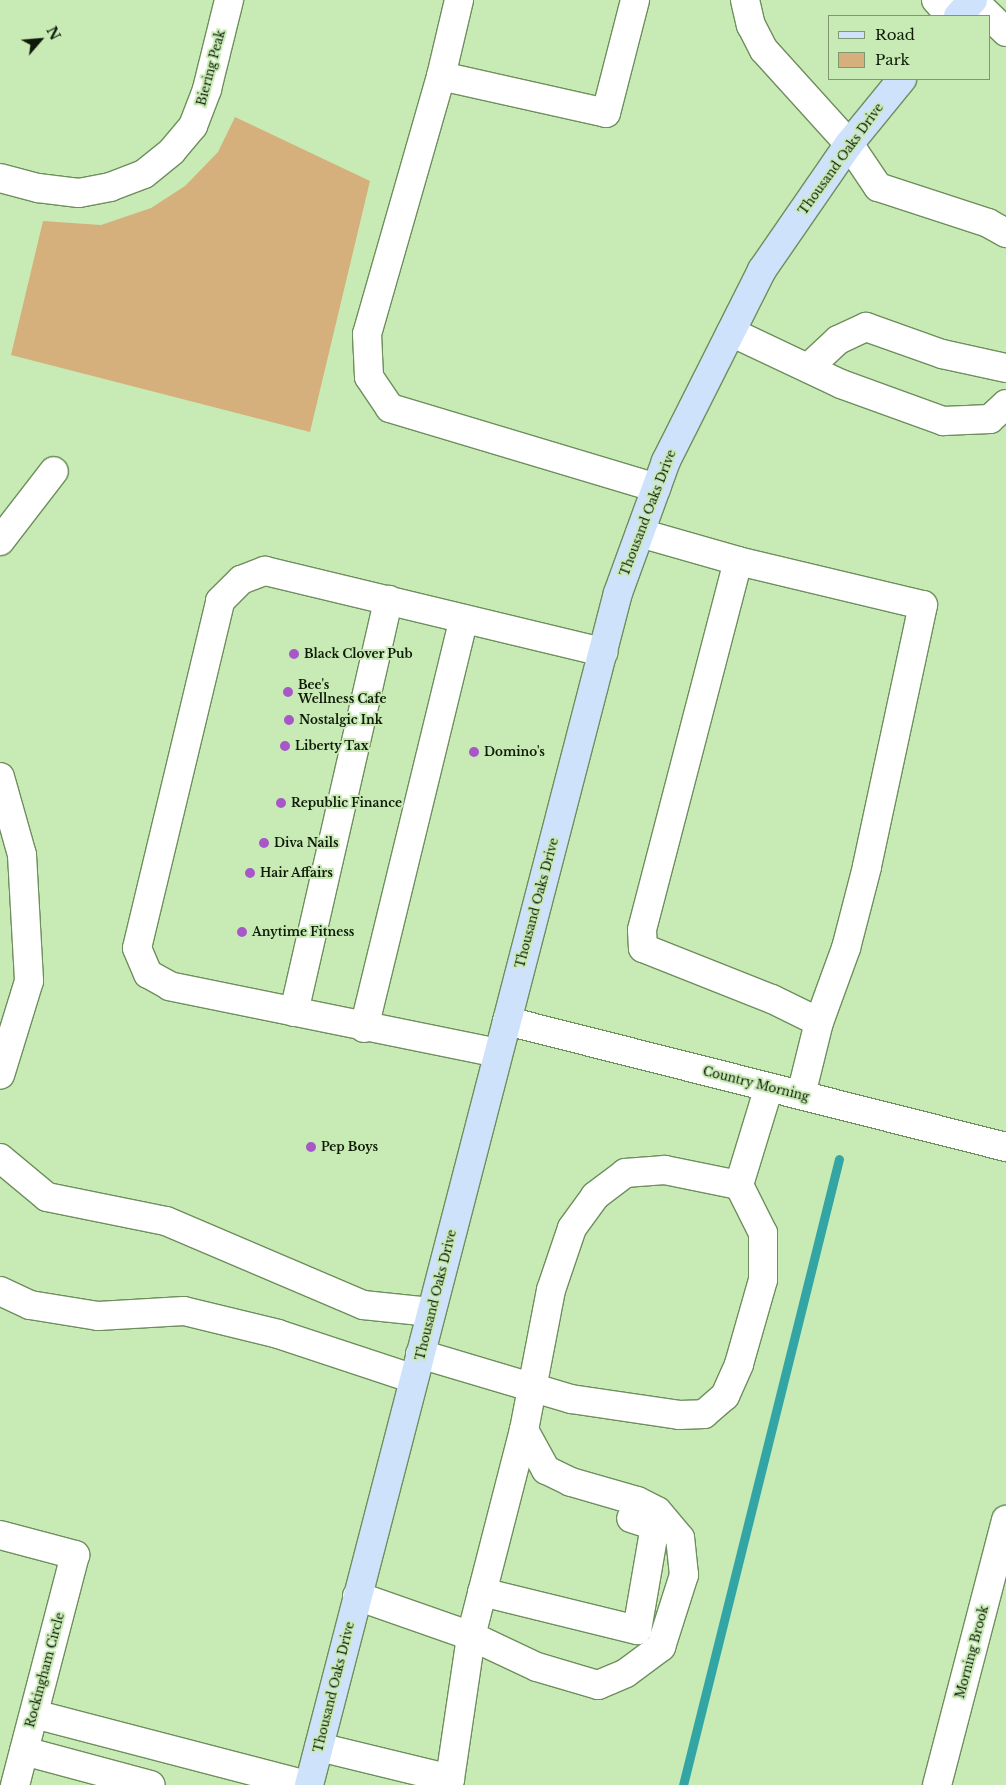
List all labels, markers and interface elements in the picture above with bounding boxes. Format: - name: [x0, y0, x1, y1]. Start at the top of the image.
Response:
- north arrow: [15, 15, 65, 65]
- legend: [828, 15, 991, 80]
- text: N: [42, 23, 64, 43]
- text: Road: [875, 25, 915, 44]
- street label: Biering Peak: [194, 29, 228, 107]
- text: Park: [875, 50, 910, 69]
- street label: Thousand Oaks Drive: [796, 100, 886, 218]
- street label: Thousand Oaks Drive: [617, 448, 679, 578]
- place label: Black Clover Pub: [304, 647, 413, 661]
- marker: Black Clover Pub: [288, 648, 300, 660]
- place label: Bee's Wellness Cafe: [298, 678, 386, 706]
- marker: Bee's Wellness Cafe: [282, 686, 294, 698]
- place label: Nostalgic Ink: [299, 713, 383, 727]
- marker: Nostalgic Ink: [283, 714, 295, 726]
- place label: Liberty Tax: [295, 739, 369, 753]
- marker: Liberty Tax: [279, 740, 291, 752]
- place label: Domino's: [484, 745, 545, 759]
- marker: Domino's: [468, 746, 480, 758]
- place label: Republic Finance: [291, 796, 402, 810]
- marker: Republic Finance: [275, 797, 287, 809]
- place label: Diva Nails: [274, 836, 339, 850]
- street label: Thousand Oaks Drive: [513, 836, 561, 970]
- marker: Diva Nails: [258, 837, 270, 849]
- place label: Hair Affairs: [260, 866, 333, 880]
- marker: Hair Affairs: [244, 867, 256, 879]
- place label: Anytime Fitness: [252, 925, 354, 939]
- marker: Anytime Fitness: [236, 926, 248, 938]
- street label: Country Morning: [701, 1064, 811, 1104]
- place label: Pep Boys: [321, 1140, 378, 1154]
- marker: Pep Boys: [305, 1141, 317, 1153]
- street label: Thousand Oaks Drive: [413, 1228, 459, 1362]
- street label: Morning Brook: [953, 1604, 991, 1700]
- street label: Rockingham Circle: [23, 1611, 67, 1729]
- street label: Thousand Oaks Drive: [311, 1620, 357, 1754]

